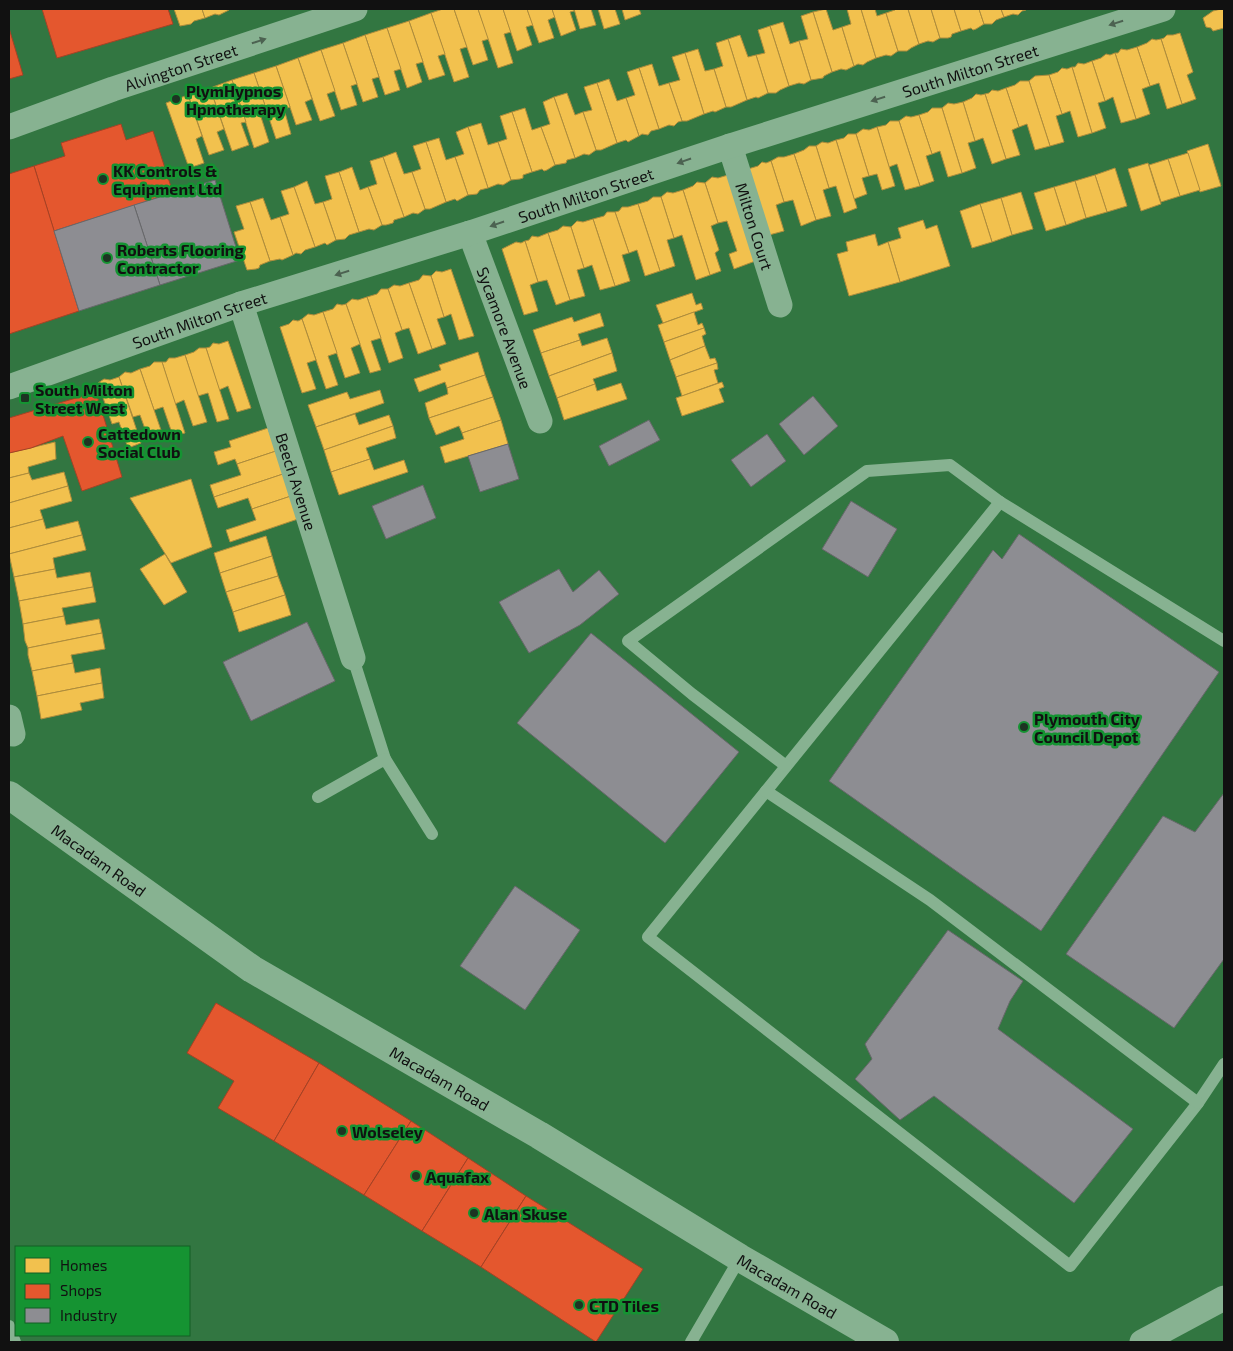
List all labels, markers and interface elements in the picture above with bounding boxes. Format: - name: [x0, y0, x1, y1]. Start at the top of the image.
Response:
- one-way arrow: [1109, 20, 1124, 28]
- one-way arrow: [251, 36, 266, 44]
- street label: Alvington Street: [122, 39, 240, 94]
- street label: South Milton Street: [900, 40, 1040, 100]
- place label: PlymHypnos Hpnotherapy: [186, 81, 285, 119]
- marker: PlymHypnos Hpnotherapy: [170, 93, 182, 105]
- one-way arrow: [870, 95, 885, 103]
- one-way arrow: [676, 157, 691, 165]
- place label: KK Controls & Equipment Ltd: [113, 161, 222, 198]
- street label: South Milton Street: [515, 163, 656, 226]
- marker: KK Controls & Equipment Ltd: [97, 173, 109, 185]
- street label: Milton Court: [733, 180, 778, 272]
- one-way arrow: [489, 221, 504, 229]
- place label: Roberts Flooring Contractor: [117, 240, 244, 277]
- marker: Roberts Flooring Contractor: [101, 252, 113, 264]
- street label: Sycamore Avenue: [474, 264, 537, 391]
- one-way arrow: [334, 270, 349, 278]
- street label: South Milton Street: [129, 287, 269, 352]
- place label: South Milton Street West: [35, 380, 133, 417]
- marker: South Milton Street West: [19, 392, 31, 404]
- place label: Cattedown Social Club: [98, 424, 181, 461]
- street label: Beech Avenue: [273, 430, 321, 532]
- marker: Cattedown Social Club: [82, 436, 94, 448]
- place label: Plymouth City Council Depot: [1034, 709, 1140, 746]
- marker: Plymouth City Council Depot: [1018, 721, 1030, 733]
- street label: Macadam Road: [48, 819, 150, 900]
- street label: Macadam Road: [387, 1041, 493, 1114]
- place label: Wolseley: [352, 1122, 423, 1142]
- marker: Wolseley: [336, 1125, 348, 1137]
- place label: Aquafax: [426, 1167, 489, 1186]
- marker: Aquafax: [410, 1170, 422, 1182]
- place label: Alan Skuse: [484, 1204, 567, 1223]
- marker: Alan Skuse: [468, 1207, 480, 1219]
- legend: [15, 1246, 190, 1336]
- street label: Macadam Road: [734, 1249, 841, 1322]
- text: Homes: [60, 1256, 107, 1274]
- text: Shops: [60, 1281, 102, 1299]
- place label: CTD Tiles: [589, 1296, 659, 1315]
- marker: CTD Tiles: [573, 1299, 585, 1311]
- text: Industry: [60, 1306, 117, 1324]

